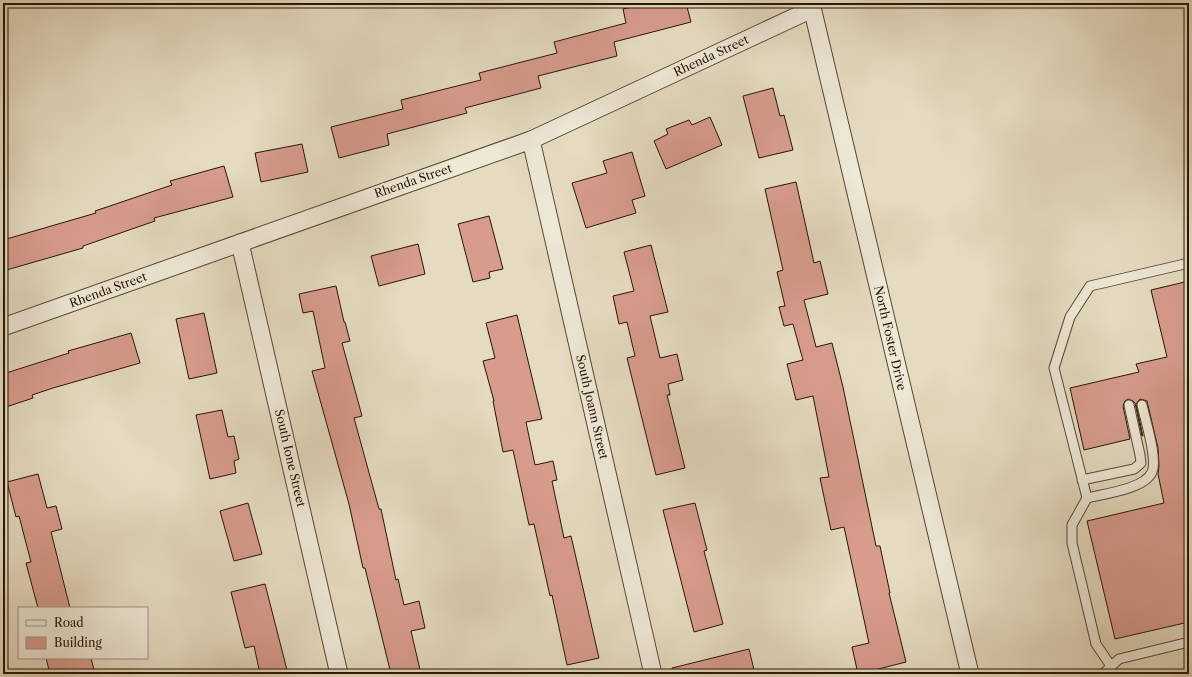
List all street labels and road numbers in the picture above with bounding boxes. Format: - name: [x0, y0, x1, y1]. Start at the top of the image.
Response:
- street label: Rhenda Street: [671, 31, 751, 80]
- street label: Rhenda Street: [372, 160, 454, 201]
- street label: Rhenda Street: [67, 268, 149, 310]
- street label: North Foster Drive: [871, 284, 910, 392]
- street label: South Joann Street: [573, 353, 612, 461]
- street label: South Ione Street: [272, 408, 309, 509]

